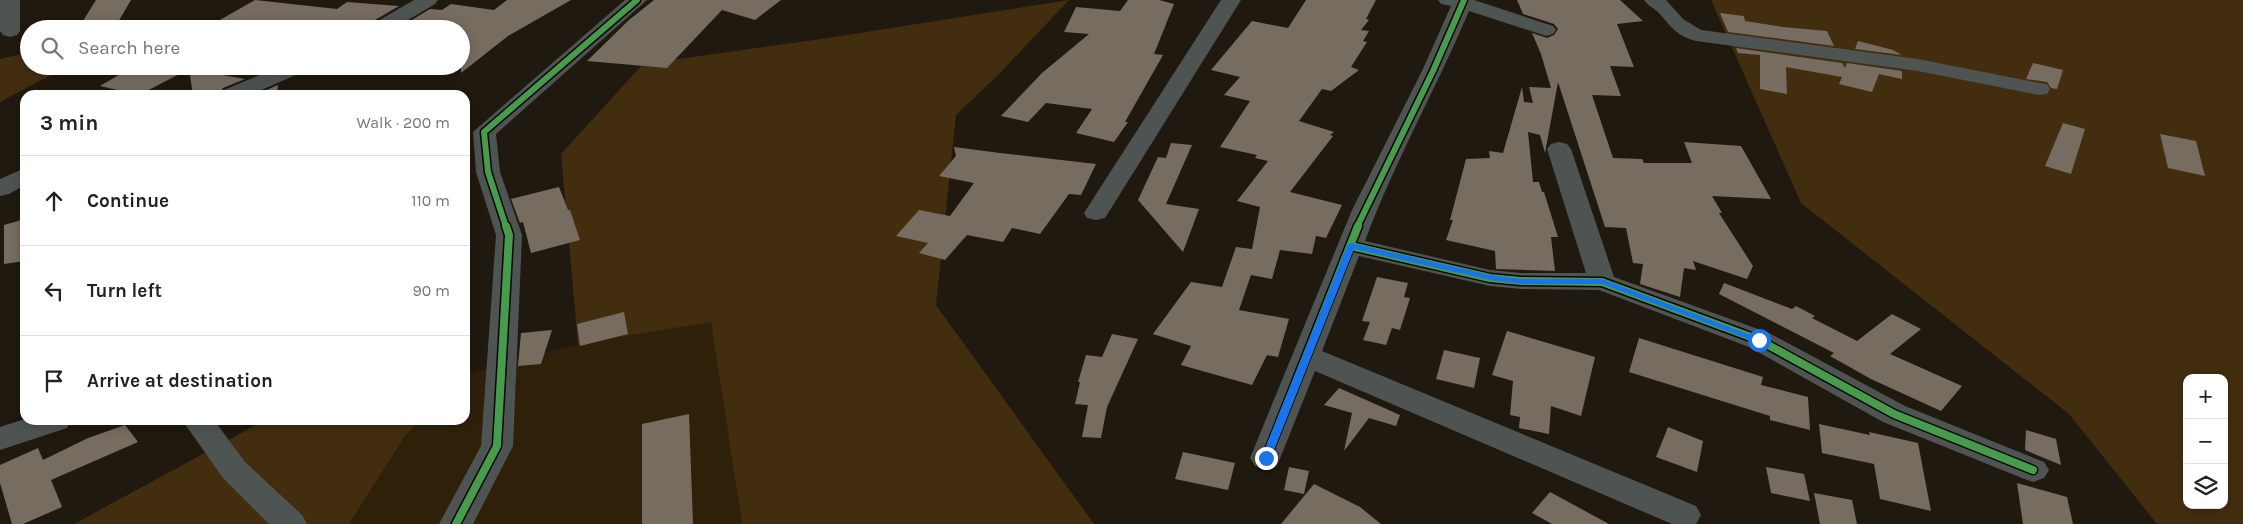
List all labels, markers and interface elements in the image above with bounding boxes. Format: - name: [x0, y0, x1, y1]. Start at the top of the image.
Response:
- search box: [20, 20, 470, 75]
- icon: search: [38, 34, 66, 62]
- text: Search here: [78, 37, 180, 59]
- text: 3 min: [40, 111, 98, 135]
- text: Walk · 200 m: [356, 113, 450, 132]
- icon: ahead: [40, 187, 68, 215]
- text: Continue: [87, 190, 169, 212]
- text: 110 m: [411, 191, 450, 210]
- icon: left: [40, 277, 68, 305]
- text: Turn left: [87, 280, 162, 302]
- text: 90 m: [412, 281, 450, 300]
- route start: [1748, 329, 1771, 352]
- icon: arrive: [40, 367, 68, 395]
- text: Arrive at destination: [87, 370, 273, 392]
- map controls: [2183, 374, 2228, 509]
- button: +: [2183, 374, 2228, 419]
- button: −: [2183, 419, 2228, 464]
- route end: [1255, 447, 1278, 470]
- button: layers: [2183, 464, 2228, 509]

